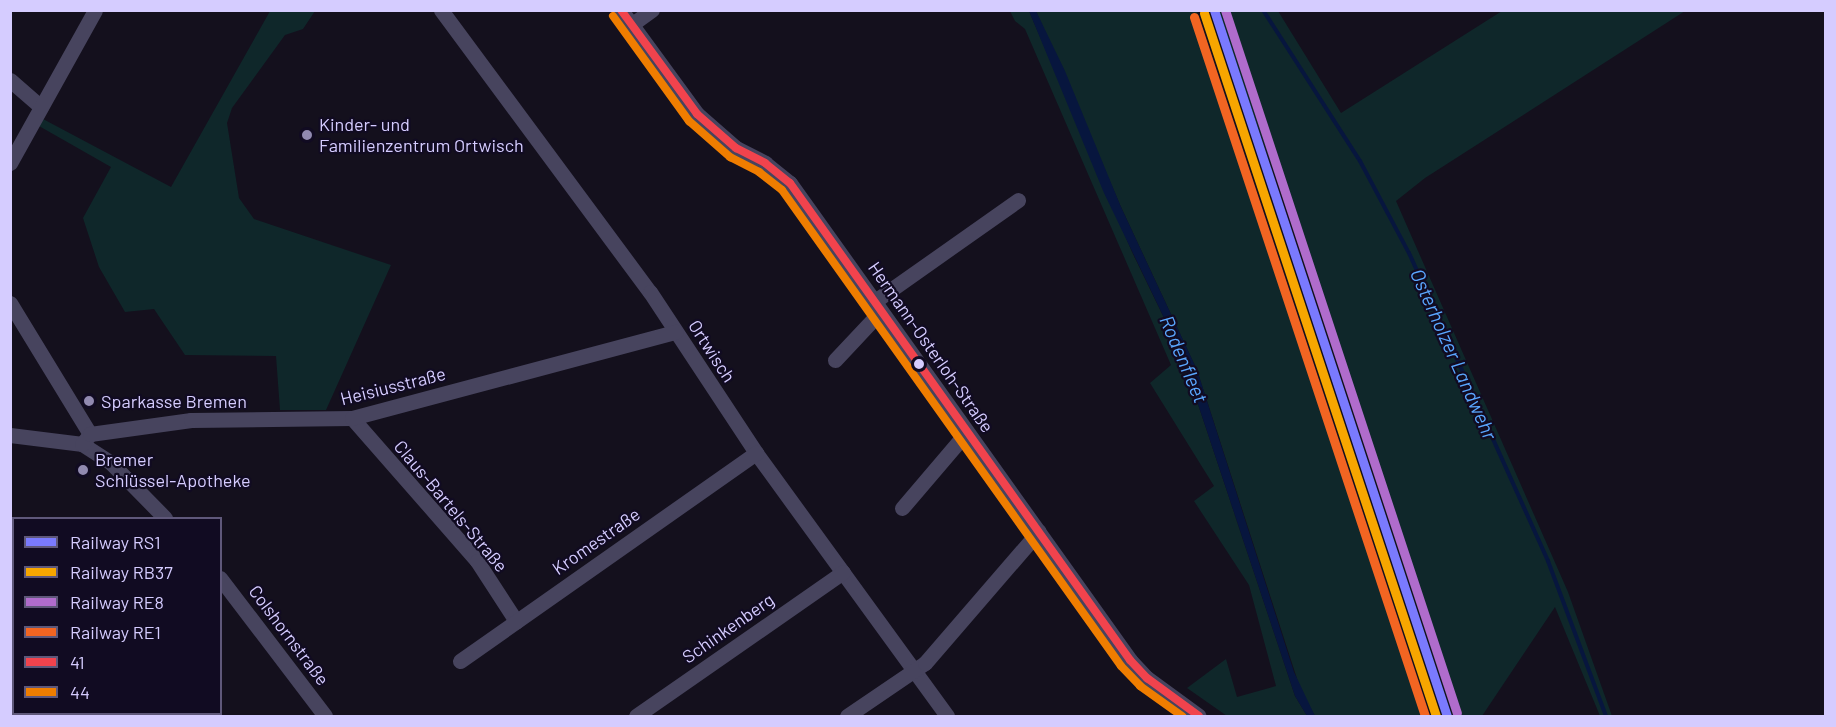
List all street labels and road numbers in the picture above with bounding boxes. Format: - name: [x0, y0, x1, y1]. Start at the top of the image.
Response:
- street label: Hermann-Osterloh-Straße: [864, 257, 998, 437]
- street label: Ortwisch: [684, 316, 740, 386]
- street label: Heisiusstraße: [338, 362, 448, 410]
- street label: Claus-Bartels-Straße: [390, 436, 512, 576]
- street label: Kromestraße: [548, 503, 644, 579]
- street label: Colshornstraße: [244, 581, 334, 689]
- street label: Schinkenberg: [678, 588, 778, 668]

